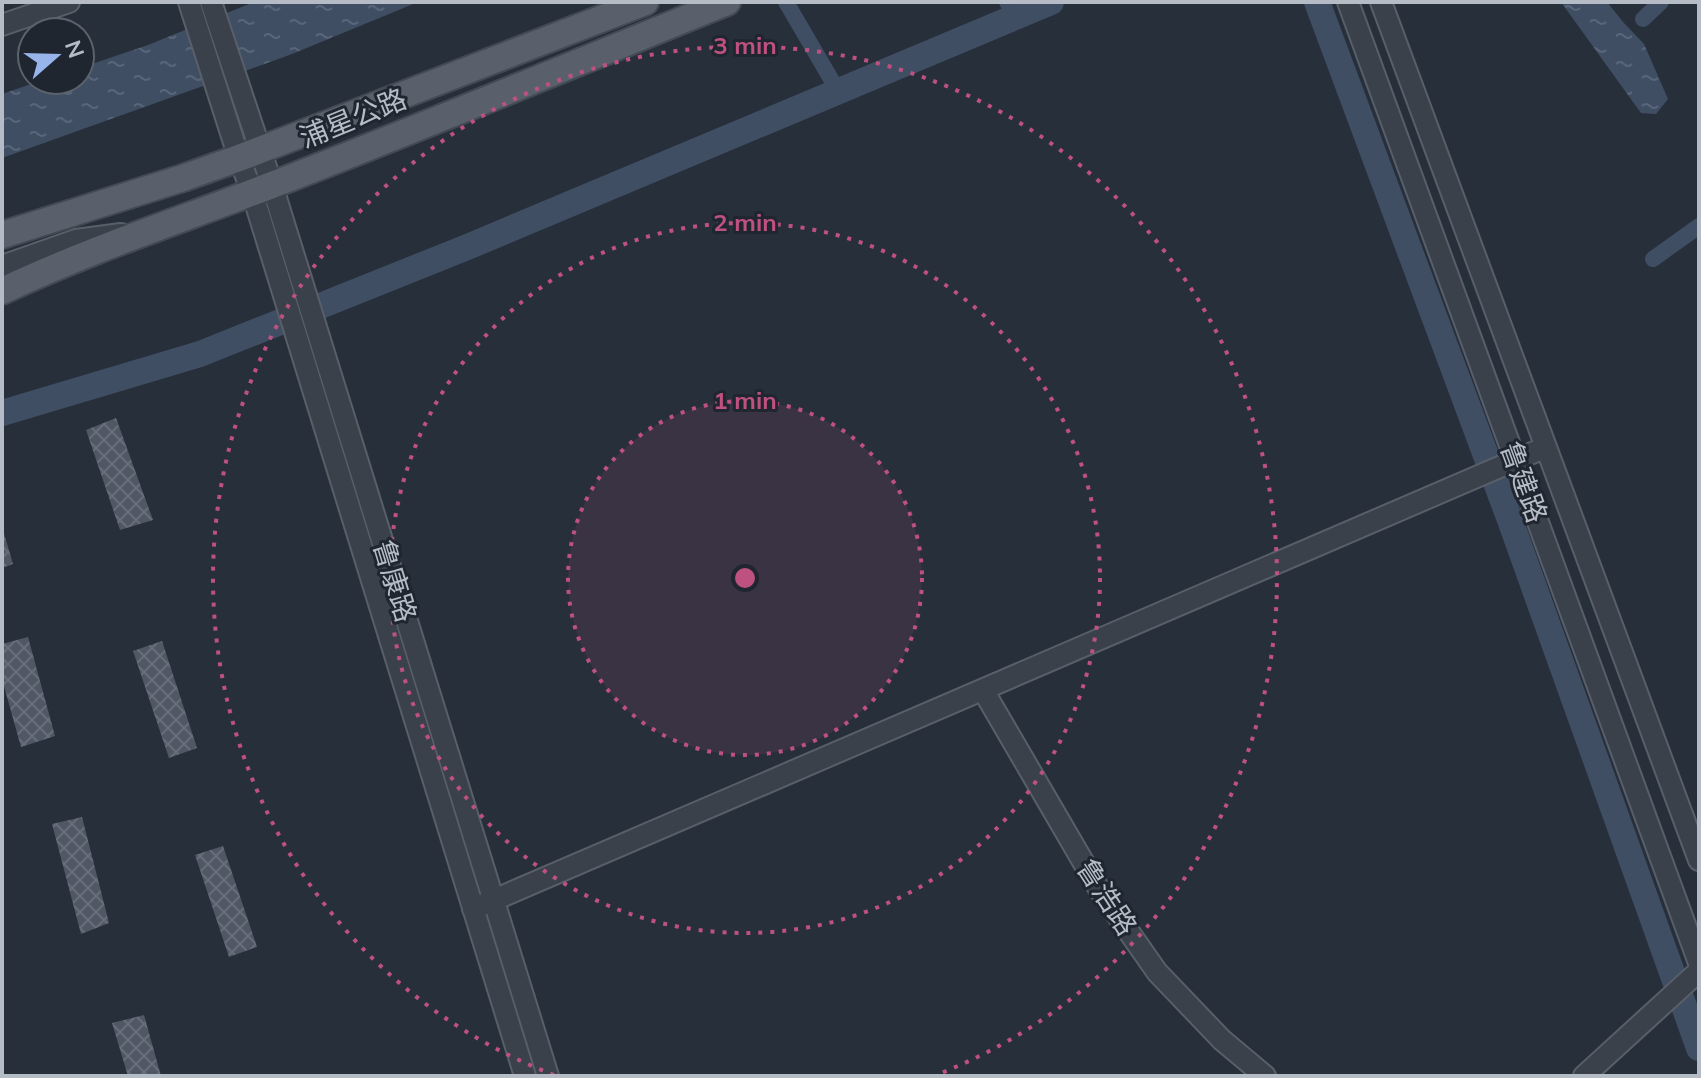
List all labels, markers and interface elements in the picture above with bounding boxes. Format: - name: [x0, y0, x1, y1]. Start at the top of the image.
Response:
- north arrow: [16, 16, 96, 96]
- text: 3 min: [713, 30, 777, 60]
- text: N: [59, 37, 91, 62]
- street label: 浦星公路: [294, 80, 411, 155]
- text: 2 min: [713, 207, 777, 237]
- text: 1 min: [713, 385, 777, 415]
- street label: 鲁建路: [1494, 436, 1555, 527]
- street label: 鲁康路: [366, 536, 424, 626]
- centre of rings: [731, 564, 759, 592]
- street label: 鲁浩路: [1070, 852, 1145, 941]

